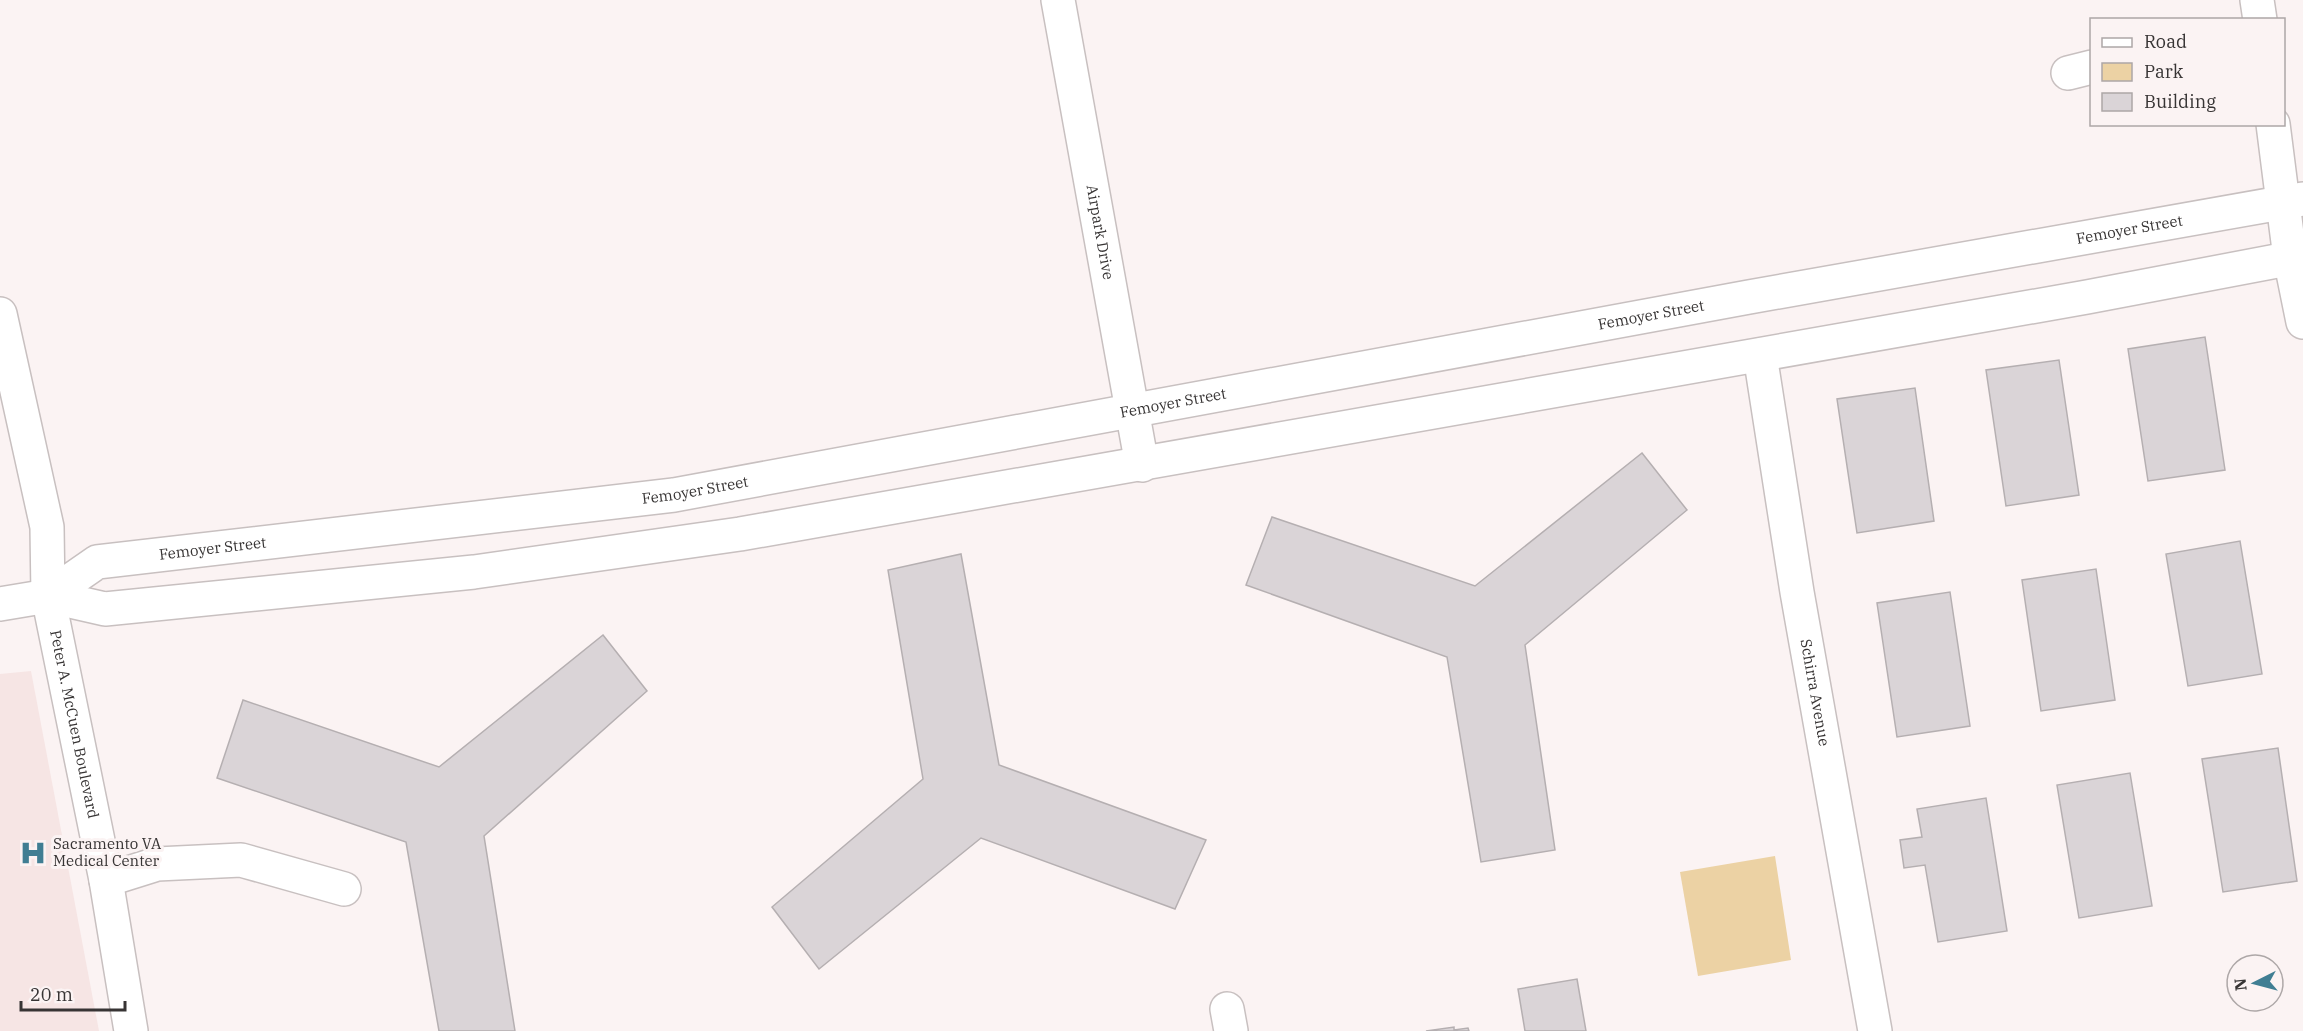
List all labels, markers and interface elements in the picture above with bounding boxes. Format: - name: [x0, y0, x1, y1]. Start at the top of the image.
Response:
- legend: [2090, 18, 2285, 126]
- text: Road: [2144, 30, 2187, 53]
- text: Park: [2144, 60, 2184, 83]
- text: Building: [2144, 90, 2216, 113]
- street label: Airpark Drive: [1083, 183, 1118, 281]
- street label: Femoyer Street: [2075, 210, 2184, 248]
- street label: Femoyer Street: [1596, 295, 1706, 334]
- street label: Femoyer Street: [1118, 383, 1228, 422]
- street label: Femoyer Street: [641, 472, 750, 508]
- street label: Femoyer Street: [158, 532, 267, 564]
- street label: Peter A. McCuen Boulevard: [46, 628, 103, 820]
- street label: Schirra Avenue: [1797, 637, 1834, 748]
- place label: Sacramento VA Medical Center: [53, 834, 162, 870]
- hospital icon: Sacramento VA Medical Center: [18, 838, 48, 868]
- north arrow: [2225, 953, 2285, 1013]
- scale bar: [21, 974, 124, 1012]
- text: N: [2229, 977, 2251, 992]
- text: 20 m: [30, 983, 73, 1006]

